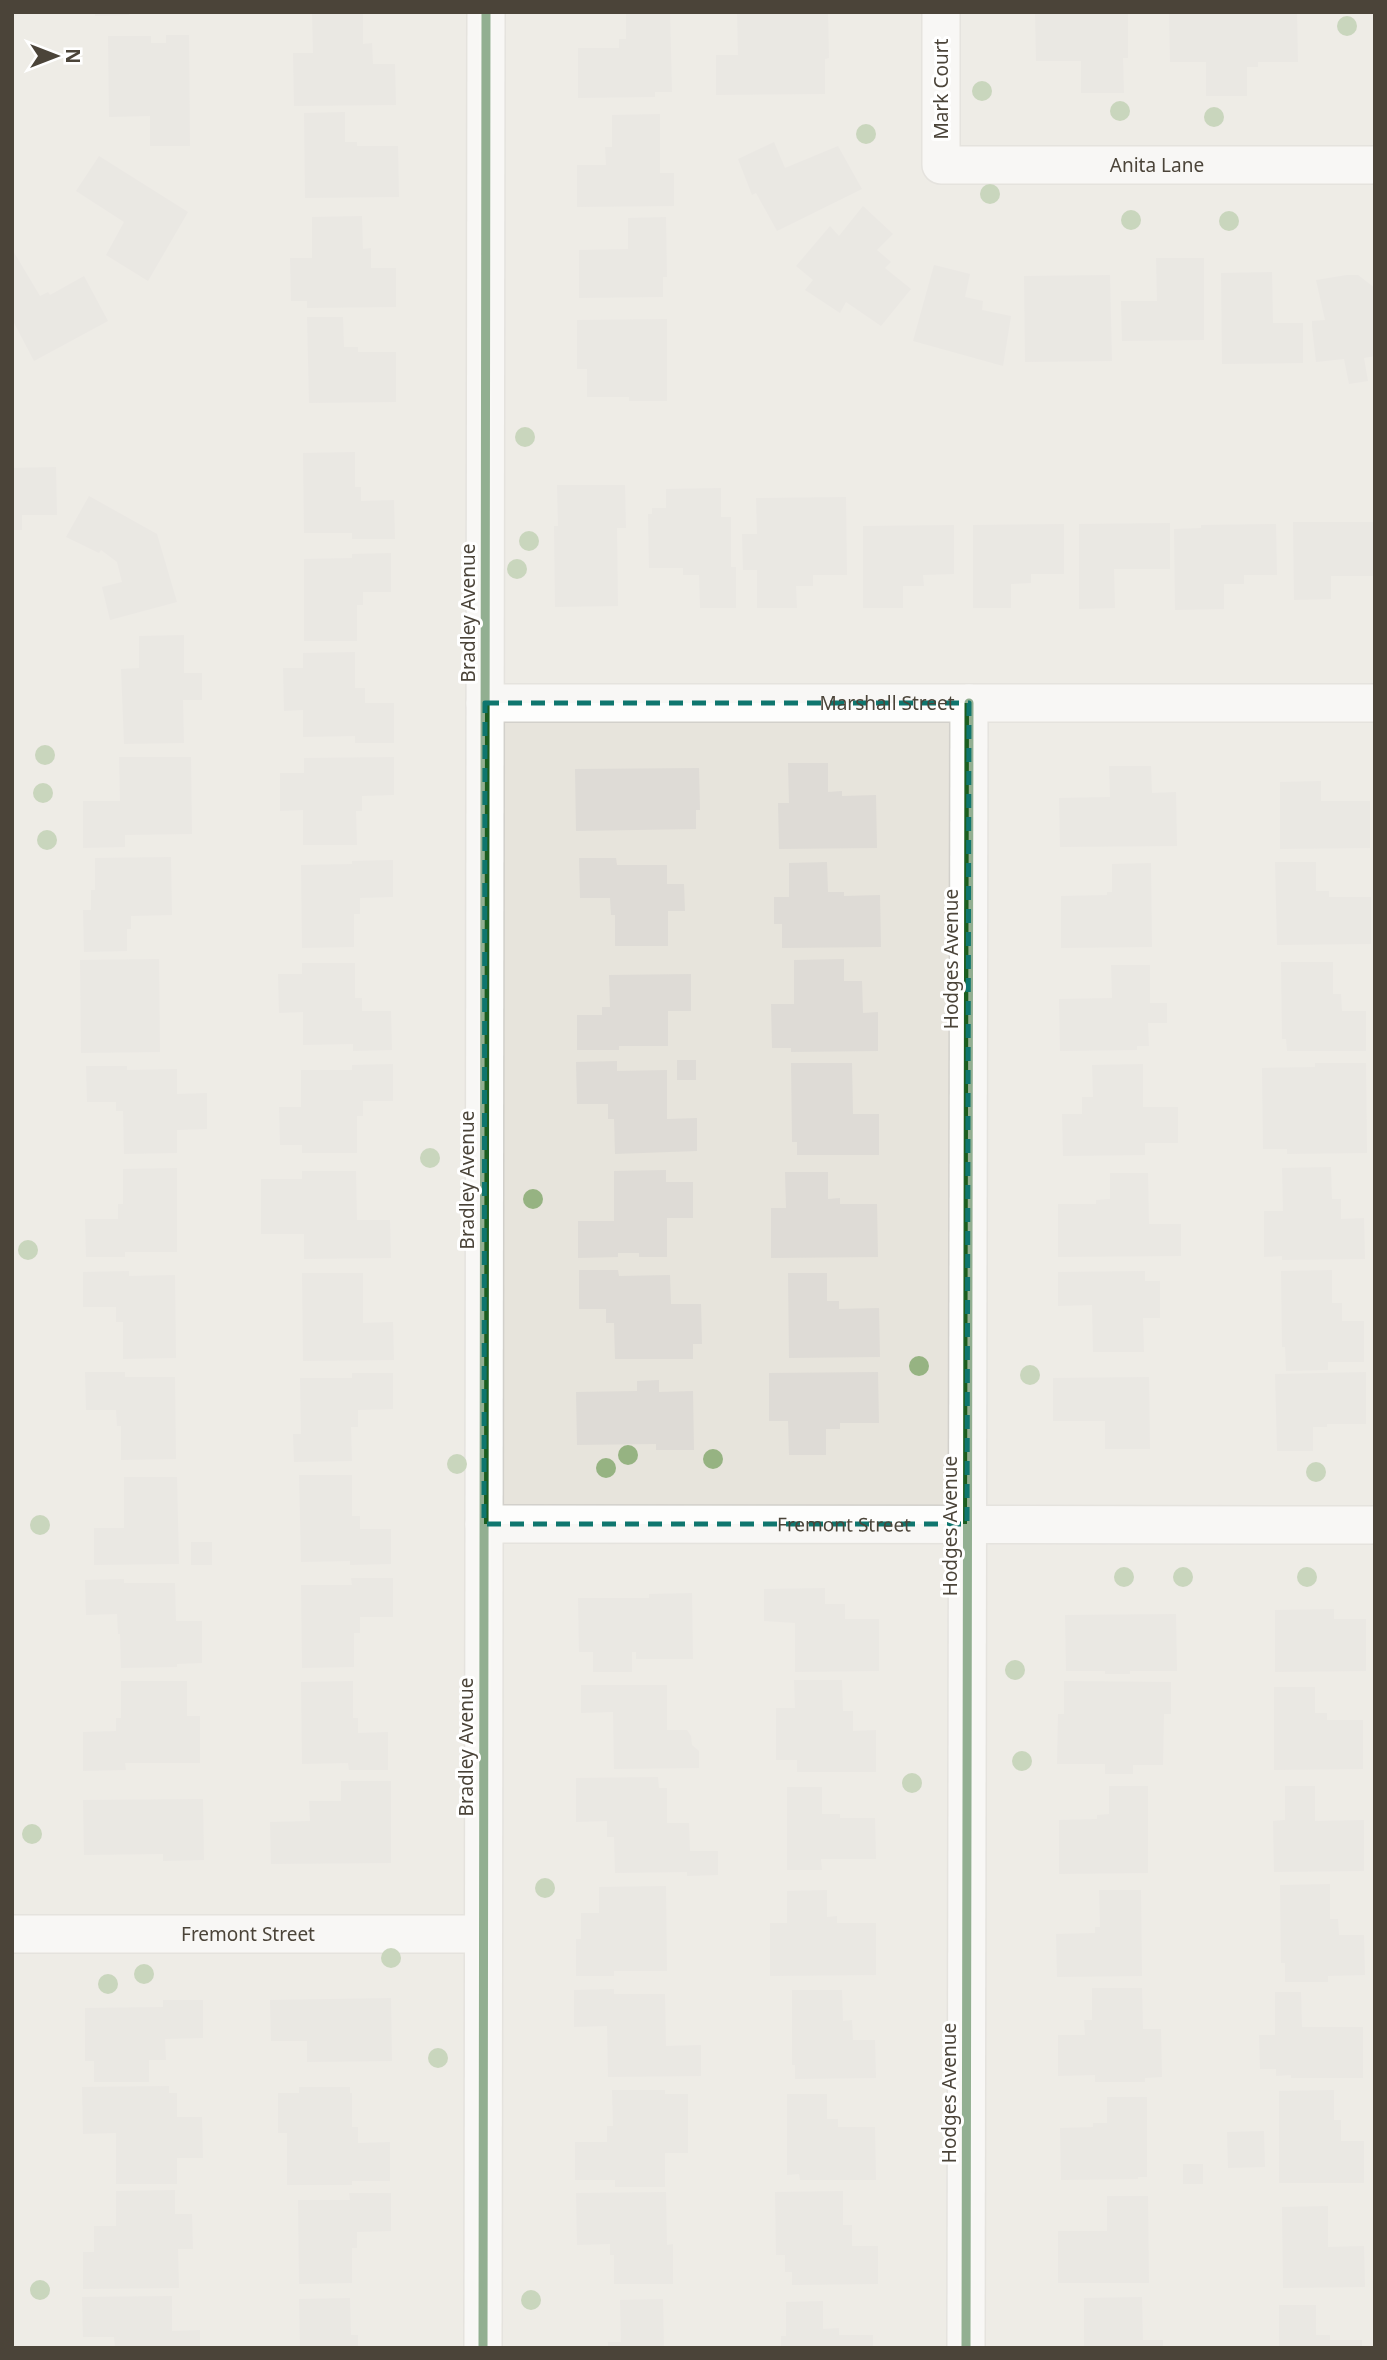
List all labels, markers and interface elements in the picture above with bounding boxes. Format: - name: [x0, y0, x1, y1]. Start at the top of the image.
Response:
- north arrow: [21, 21, 91, 91]
- street label: Mark Court: [928, 38, 954, 139]
- text: N: [60, 48, 86, 64]
- street label: Anita Lane: [1110, 152, 1204, 178]
- street label: Bradley Avenue: [455, 544, 481, 682]
- street label: Marshall Street: [819, 690, 955, 716]
- street label: Hodges Avenue: [938, 889, 964, 1029]
- street label: Bradley Avenue: [454, 1111, 480, 1249]
- street label: Hodges Avenue: [937, 1456, 963, 1596]
- street label: Fremont Street: [777, 1511, 911, 1537]
- street label: Bradley Avenue: [453, 1678, 479, 1816]
- street label: Fremont Street: [181, 1921, 315, 1947]
- street label: Hodges Avenue: [936, 2023, 962, 2163]

